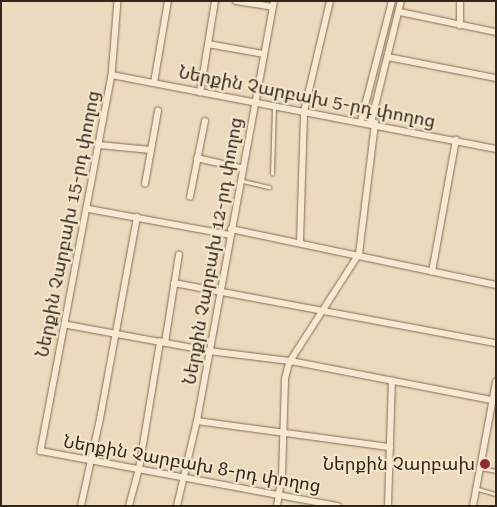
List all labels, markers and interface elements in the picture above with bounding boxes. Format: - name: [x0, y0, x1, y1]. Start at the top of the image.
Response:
- street label: Ներքին Չարբախ 5-րդ փողոց: [177, 61, 437, 133]
- street label: Ներքին Չարբախ 15-րդ փողոց: [32, 89, 104, 359]
- street label: Ներքին Չարբախ 12-րդ փողոց: [179, 116, 247, 386]
- street label: Ներքին Չարբախ 8-րդ փողոց: [62, 431, 322, 497]
- place label: Ներքին Չարբախ: [323, 453, 475, 475]
- marker: Ներքին Չարբախ: [479, 458, 491, 470]

